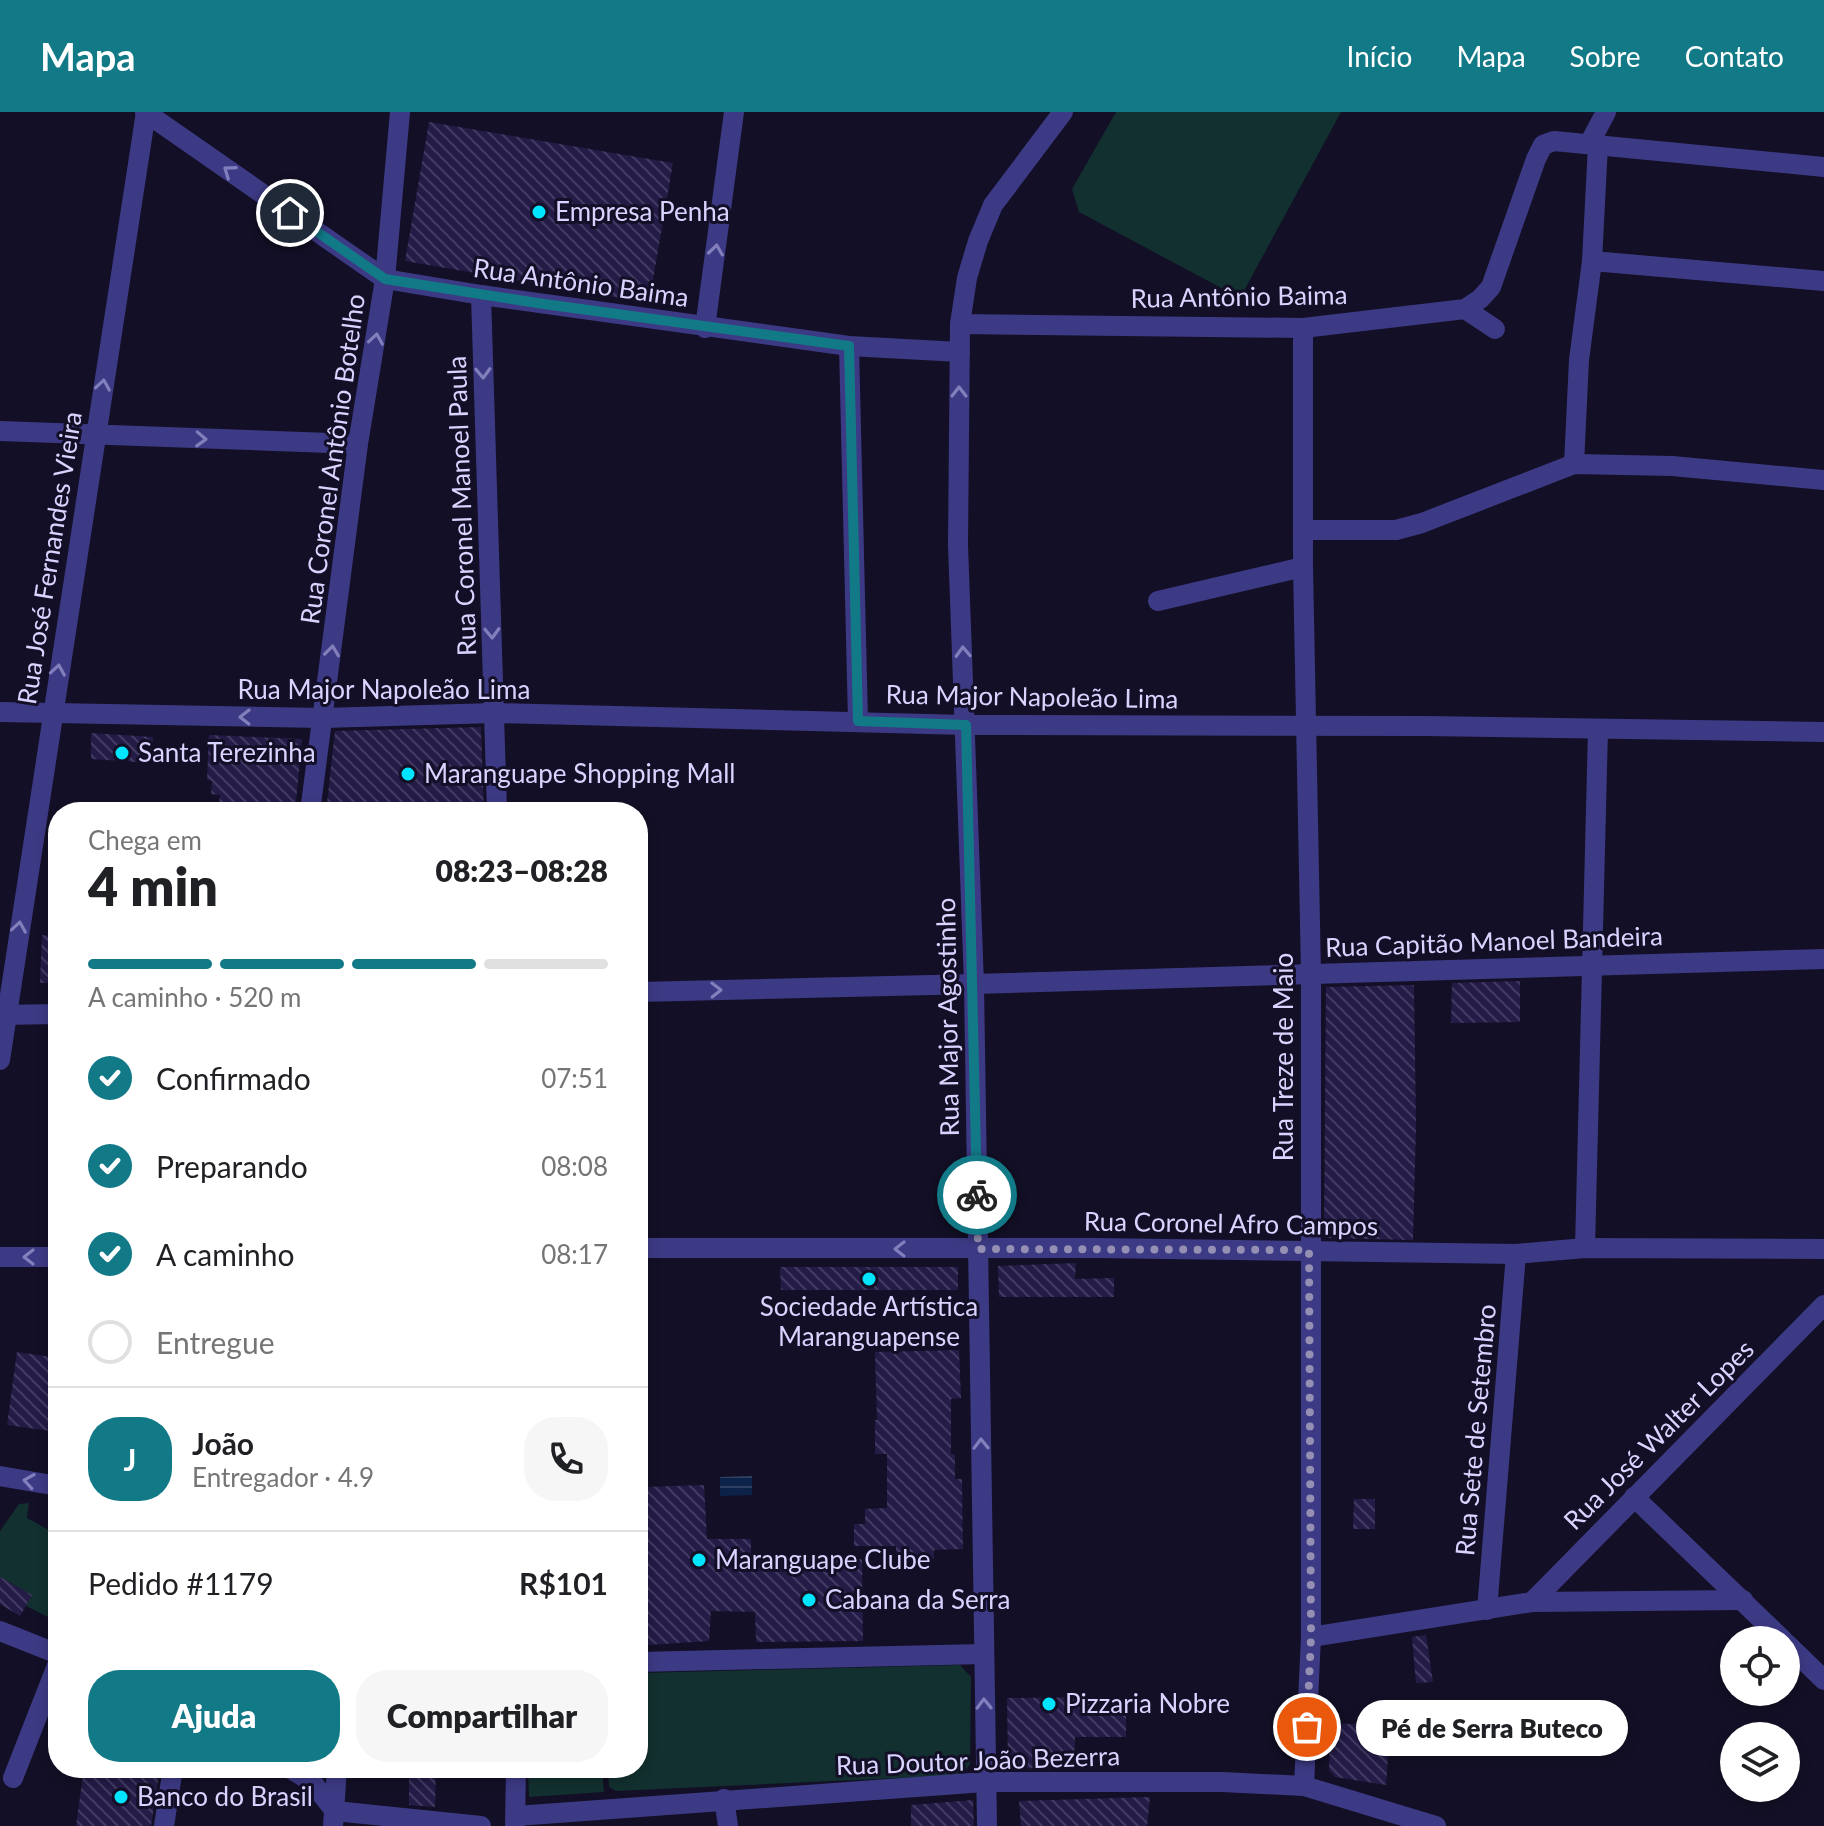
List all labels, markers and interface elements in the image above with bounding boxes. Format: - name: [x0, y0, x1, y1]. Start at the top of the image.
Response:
- text: Mapa: [40, 33, 136, 79]
- text: Início: [1347, 39, 1412, 73]
- text: Mapa: [1456, 39, 1526, 73]
- text: Sobre: [1570, 39, 1641, 73]
- text: Contato: [1685, 39, 1784, 73]
- one-way arrow: [224, 166, 238, 181]
- pin: [256, 179, 324, 247]
- icon: home: [268, 191, 312, 235]
- place label: Empresa Penha: [555, 195, 730, 227]
- marker: Empresa Penha: [530, 203, 548, 221]
- one-way arrow: [707, 244, 724, 257]
- street label: Rua Antônio Baima: [471, 251, 691, 313]
- street label: Rua Antônio Baima: [1130, 278, 1348, 314]
- street label: Rua Coronel Antônio Botelho: [293, 292, 371, 626]
- one-way arrow: [366, 332, 383, 345]
- street label: Rua Coronel Manoel Paula: [440, 355, 482, 657]
- one-way arrow: [475, 367, 492, 380]
- one-way arrow: [94, 379, 111, 392]
- one-way arrow: [951, 385, 968, 398]
- street label: Rua José Fernandes Vieira: [10, 409, 88, 706]
- one-way arrow: [195, 431, 208, 448]
- one-way arrow: [483, 627, 500, 640]
- one-way arrow: [323, 645, 340, 658]
- one-way arrow: [954, 645, 971, 658]
- one-way arrow: [49, 663, 66, 677]
- street label: Rua Major Napoleão Lima: [238, 673, 530, 705]
- street label: Rua Major Napoleão Lima: [885, 677, 1179, 715]
- one-way arrow: [238, 708, 251, 726]
- place label: Santa Terezinha: [138, 736, 316, 768]
- marker: Santa Terezinha: [113, 744, 131, 762]
- place label: Maranguape Shopping Mall: [424, 757, 735, 789]
- marker: Maranguape Shopping Mall: [399, 765, 417, 783]
- text: Chega em: [88, 824, 202, 856]
- text: 08:23–08:28: [435, 852, 608, 888]
- text: 4 min: [88, 855, 218, 917]
- street label: Rua Major Agostinho: [929, 897, 965, 1137]
- street label: Rua Capitão Manoel Bandeira: [1325, 919, 1663, 963]
- one-way arrow: [10, 920, 27, 934]
- street label: Rua Treze de Maio: [1267, 953, 1299, 1161]
- text: A caminho · 520 m: [88, 981, 301, 1013]
- one-way arrow: [710, 981, 723, 999]
- icon: check: [88, 1056, 132, 1100]
- text: Confirmado: [156, 1060, 311, 1096]
- text: 07:51: [541, 1062, 608, 1094]
- icon: check: [88, 1144, 132, 1188]
- text: Preparando: [156, 1148, 308, 1184]
- text: 08:08: [541, 1150, 608, 1182]
- courier: [937, 1155, 1017, 1235]
- icon: bike: [955, 1173, 999, 1217]
- street label: Rua Coronel Afro Campos: [1084, 1204, 1378, 1242]
- icon: check: [88, 1232, 132, 1276]
- text: A caminho: [156, 1236, 295, 1272]
- text: 08:17: [541, 1238, 608, 1270]
- one-way arrow: [893, 1240, 906, 1258]
- one-way arrow: [22, 1248, 35, 1266]
- marker: Sociedade Artística Maranguapense: [860, 1270, 878, 1288]
- place label: Sociedade Artística Maranguapense: [760, 1290, 978, 1352]
- street label: Rua Sete de Setembro: [1448, 1303, 1502, 1557]
- text: Entregue: [156, 1324, 275, 1360]
- street label: Rua José Walter Lopes: [1557, 1333, 1760, 1536]
- button: phone: [524, 1417, 608, 1501]
- text: João: [192, 1425, 254, 1461]
- one-way arrow: [972, 1437, 989, 1450]
- text: J: [124, 1441, 136, 1477]
- text: Entregador · 4.9: [192, 1461, 374, 1493]
- one-way arrow: [22, 1473, 36, 1490]
- place label: Maranguape Clube: [715, 1543, 931, 1575]
- marker: Maranguape Clube: [690, 1551, 708, 1569]
- text: Pedido #1179: [88, 1565, 274, 1601]
- text: R$101: [519, 1565, 608, 1601]
- place label: Cabana da Serra: [825, 1583, 1010, 1615]
- marker: Cabana da Serra: [800, 1591, 818, 1609]
- map controls: [1720, 1626, 1800, 1802]
- button: locate: [1720, 1626, 1800, 1706]
- button: Ajuda: [88, 1670, 340, 1762]
- button: Compartilhar: [356, 1670, 608, 1762]
- place label: Pizzaria Nobre: [1065, 1687, 1230, 1719]
- pin: [1273, 1693, 1341, 1761]
- marker: Pizzaria Nobre: [1040, 1695, 1058, 1713]
- one-way arrow: [975, 1697, 993, 1710]
- callout: Pé de Serra Buteco: [1355, 1699, 1627, 1755]
- icon: bag: [1285, 1705, 1329, 1749]
- text: Pé de Serra Buteco: [1381, 1712, 1603, 1744]
- button: layers: [1720, 1722, 1800, 1802]
- street label: Rua Doutor João Bezerra: [835, 1739, 1121, 1781]
- place label: Banco do Brasil: [137, 1780, 313, 1812]
- marker: Banco do Brasil: [112, 1788, 130, 1806]

